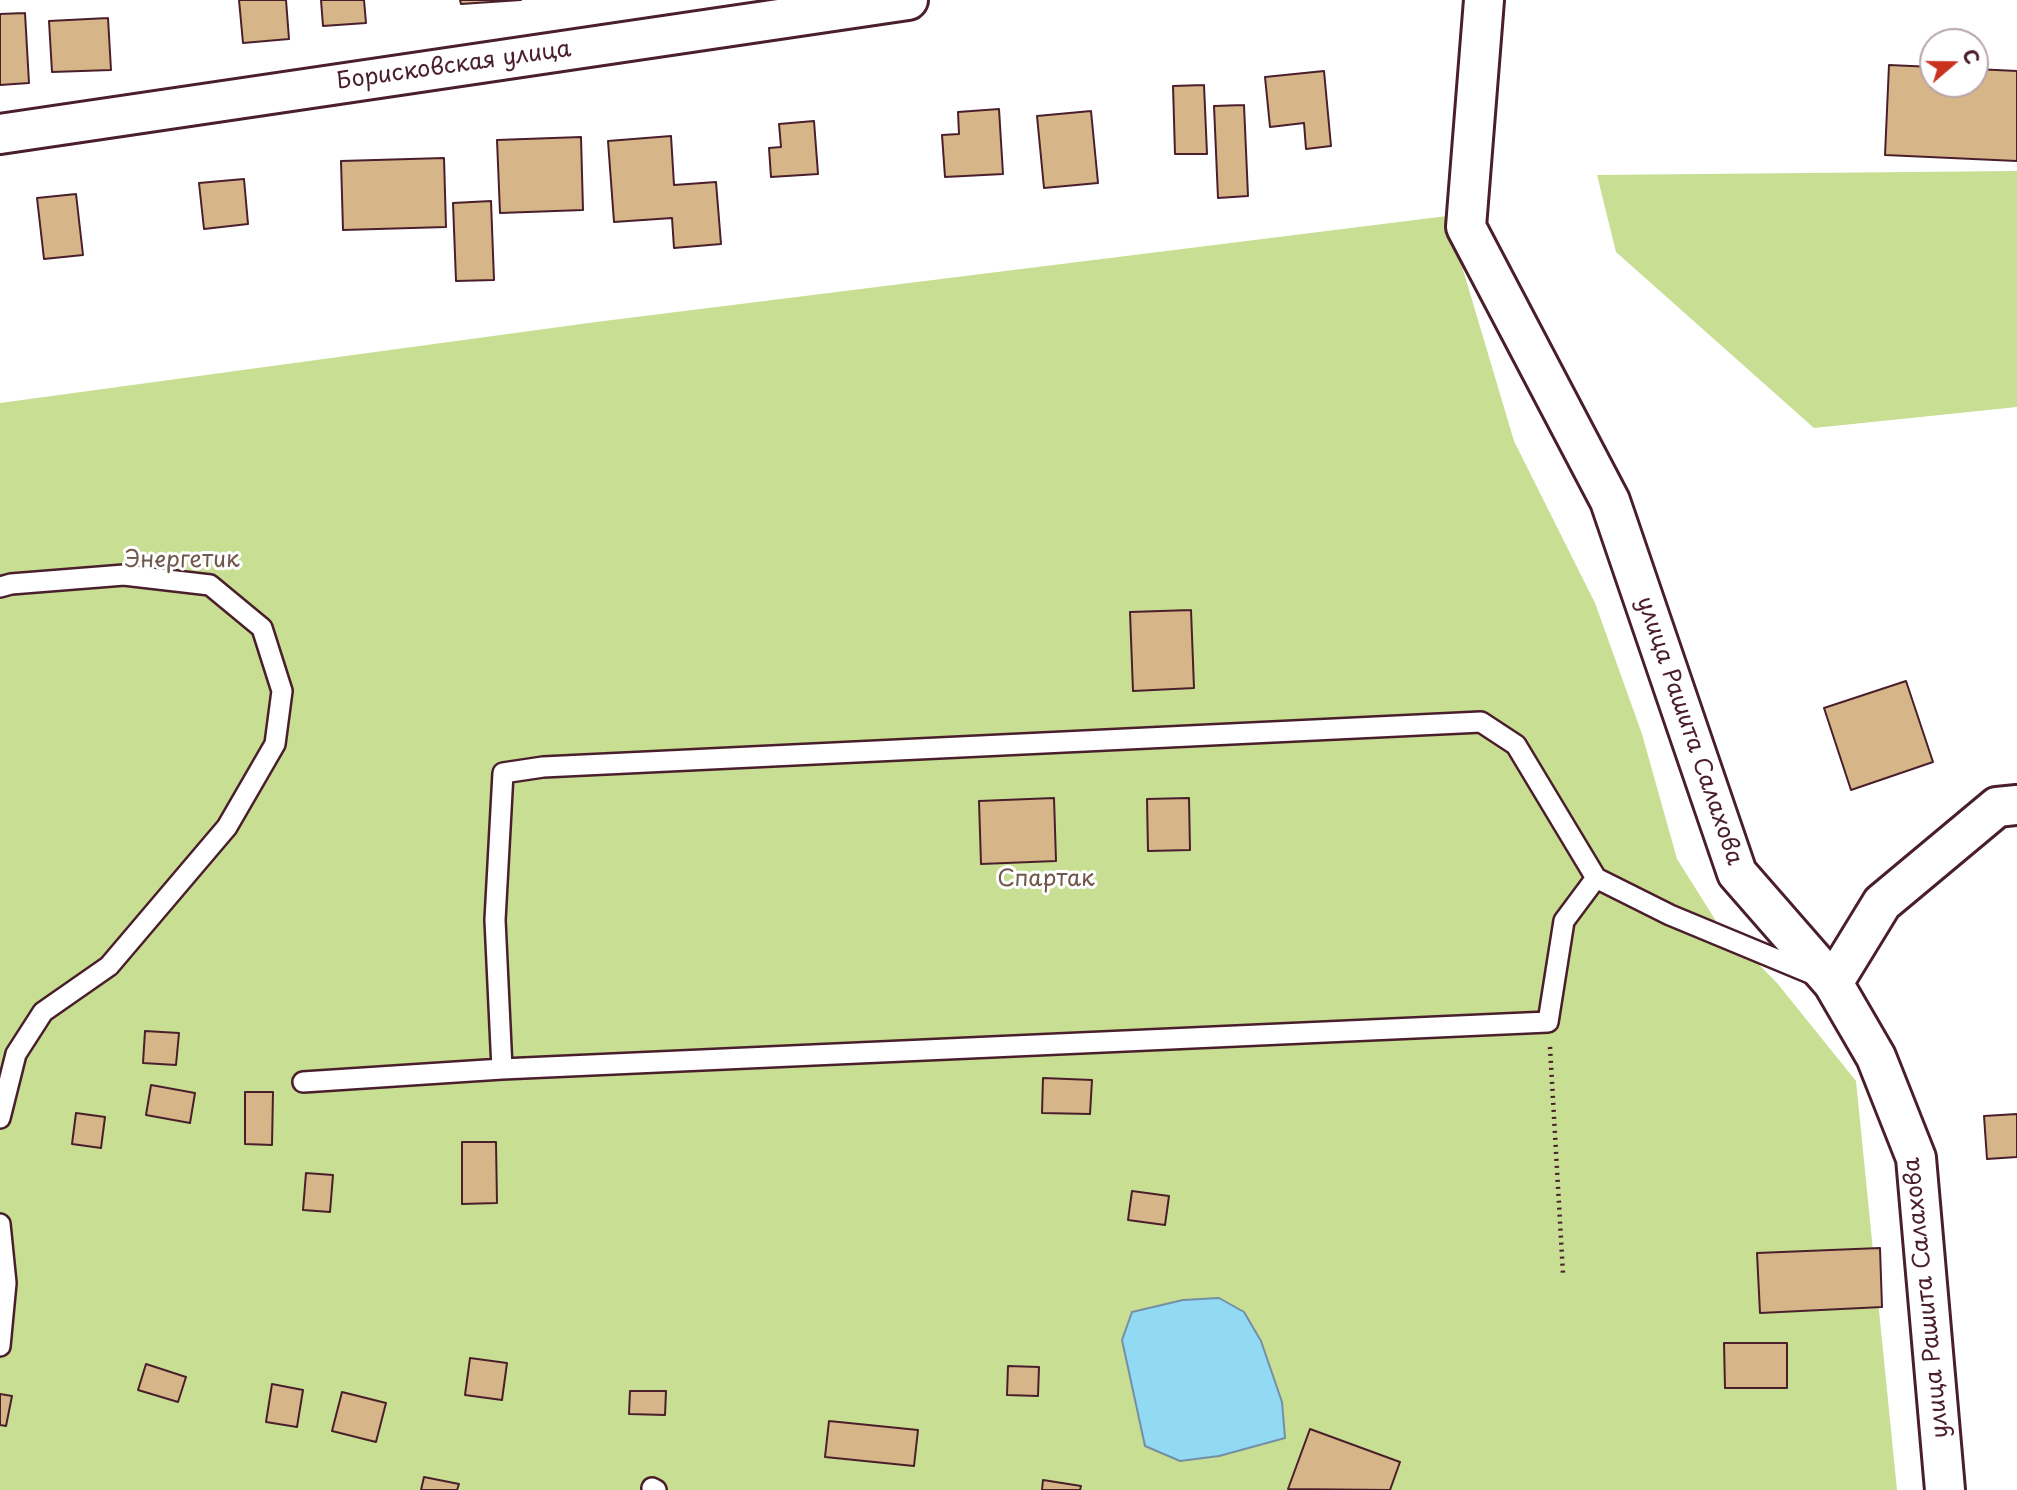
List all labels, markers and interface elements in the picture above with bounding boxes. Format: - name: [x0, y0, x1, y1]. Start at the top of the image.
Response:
- north arrow: [1919, 28, 1989, 98]
- street label: Борисковская улица: [335, 36, 573, 96]
- text: С: [1956, 45, 1987, 68]
- park label: Энергетик: [124, 547, 240, 575]
- street label: улица Рашита Салахова: [1630, 593, 1748, 869]
- park label: Спартак: [997, 866, 1095, 894]
- street label: улица Рашита Салахова: [1899, 1156, 1955, 1440]

